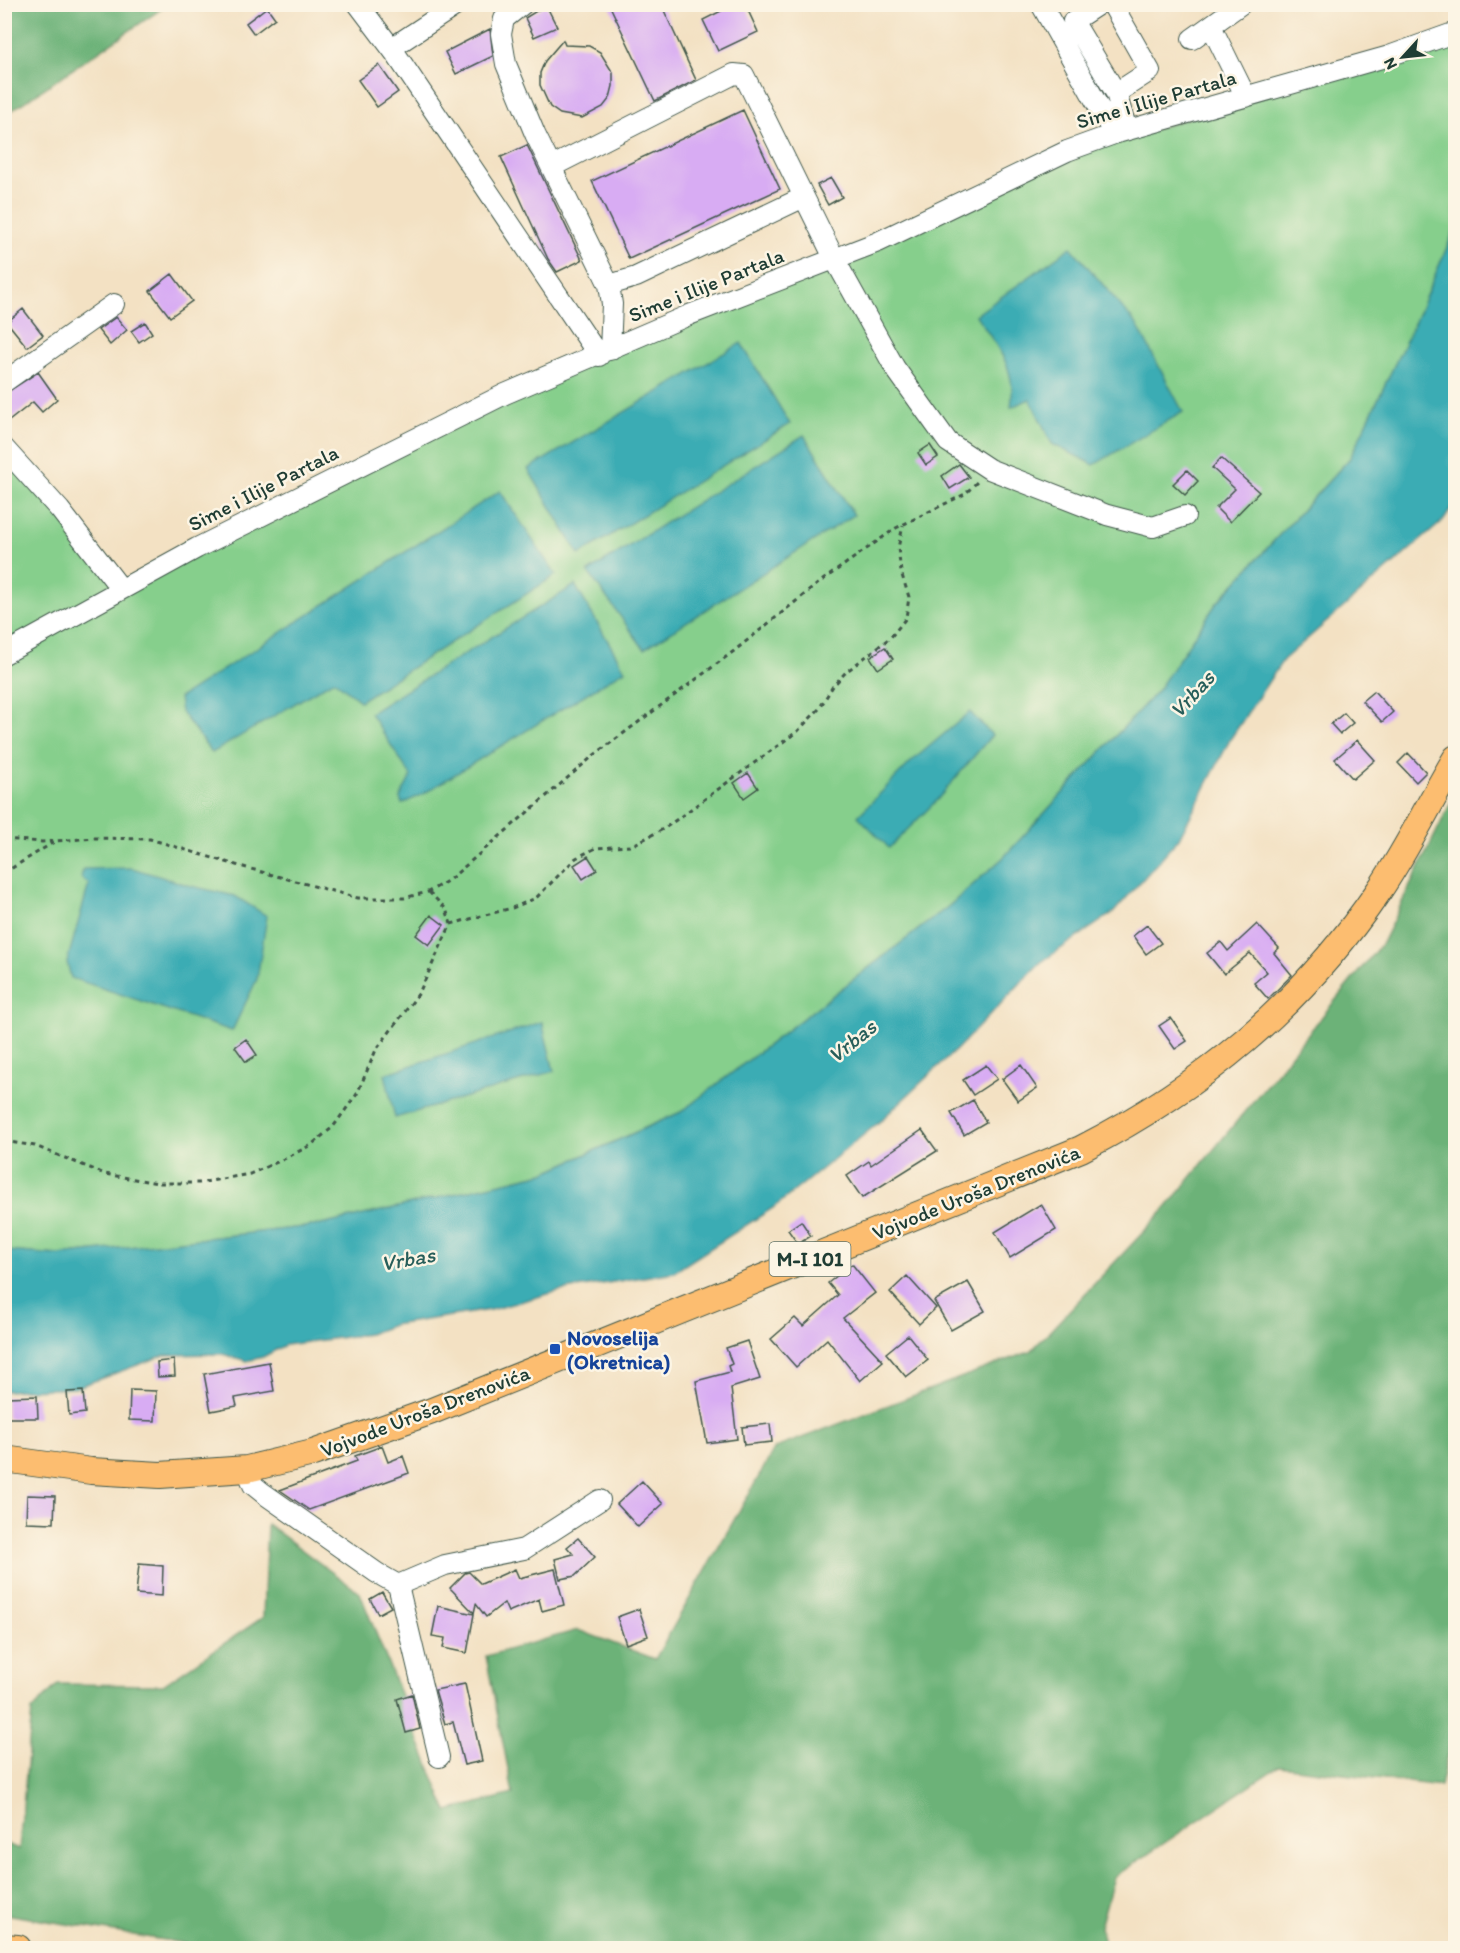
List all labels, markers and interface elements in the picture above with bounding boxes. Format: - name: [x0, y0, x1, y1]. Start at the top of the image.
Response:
- north arrow: [1373, 27, 1433, 87]
- text: N: [1379, 54, 1401, 73]
- street label: Sime i Ilije Partala: [1073, 64, 1239, 134]
- street label: Sime i Ilije Partala: [625, 243, 787, 327]
- street label: Sime i Ilije Partala: [184, 439, 342, 537]
- water label: Vrbas: [1164, 664, 1221, 723]
- water label: Vrbas: [822, 1013, 883, 1069]
- street label: Vojvode Uroša Drenovića: [868, 1139, 1084, 1245]
- water label: Vrbas: [379, 1241, 438, 1277]
- road number: M-I 101: [770, 1242, 850, 1276]
- place label: Novoselija (Okretnica): [567, 1325, 670, 1375]
- marker: Novoselija (Okretnica): [548, 1342, 562, 1356]
- street label: Vojvode Uroša Drenovića: [317, 1360, 533, 1462]

